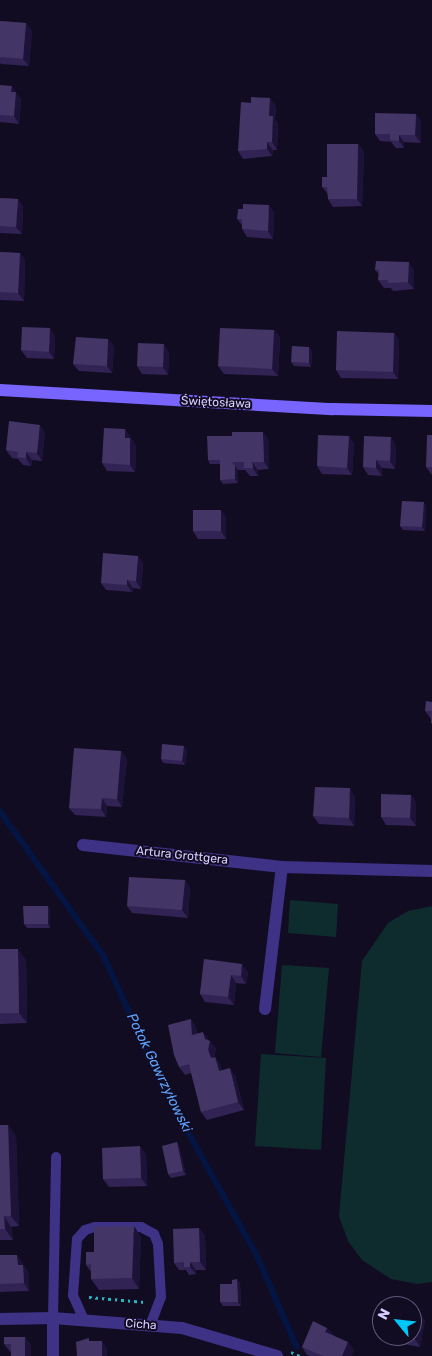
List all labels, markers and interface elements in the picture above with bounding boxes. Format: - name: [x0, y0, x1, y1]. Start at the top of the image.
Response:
- street label: Świętosława: [180, 394, 252, 412]
- street label: Artura Grottgera: [135, 844, 229, 868]
- water label: Potok Gawrzyłowski: [123, 1011, 195, 1135]
- north arrow: [372, 1296, 422, 1346]
- text: N: [374, 1306, 394, 1323]
- street label: Cicha: [125, 1317, 157, 1333]

